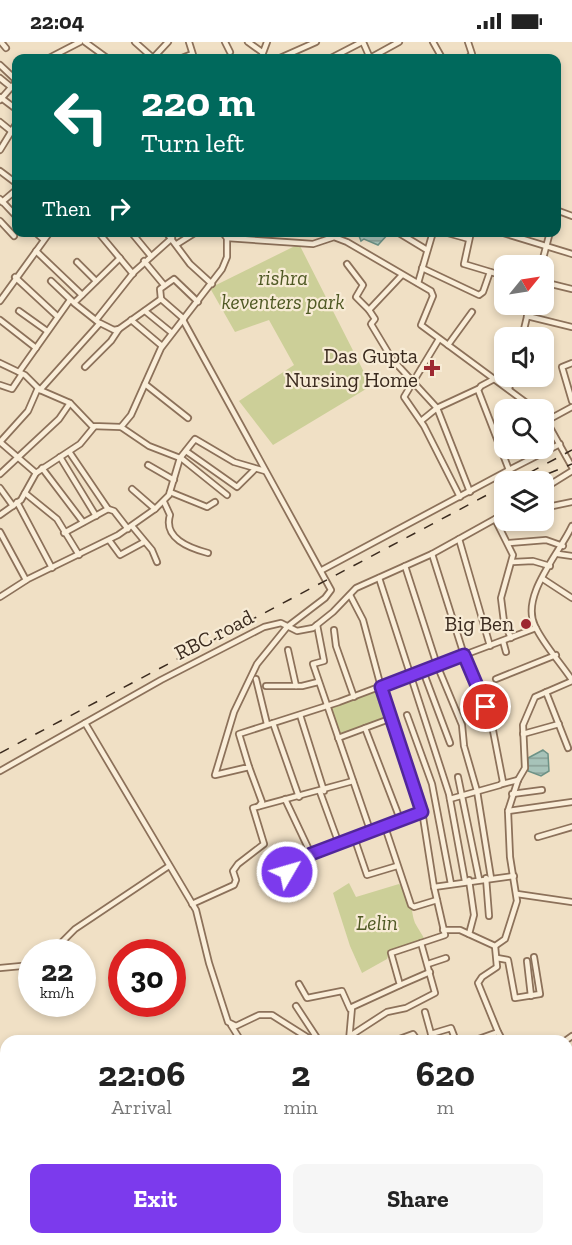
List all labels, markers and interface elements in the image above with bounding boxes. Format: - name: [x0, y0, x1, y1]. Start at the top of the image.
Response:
- text: 22:04: [30, 8, 84, 35]
- text: 220 m: [141, 76, 255, 127]
- icon: left: [42, 78, 120, 156]
- text: Turn left: [141, 127, 244, 159]
- icon: right: [103, 192, 136, 225]
- text: Then: [42, 195, 91, 222]
- north arrow: [494, 255, 554, 315]
- map controls: [494, 255, 554, 531]
- park label: rishra keventers park: [221, 265, 345, 314]
- button: sound: [494, 327, 554, 387]
- place label: Das Gupta Nursing Home: [285, 343, 418, 392]
- marker: Das Gupta Nursing Home: [423, 359, 441, 377]
- button: search: [494, 399, 554, 459]
- button: layers: [494, 471, 554, 531]
- street label: RBC road: [170, 604, 258, 665]
- place label: Big Ben: [445, 611, 514, 636]
- marker: Big Ben: [519, 617, 533, 631]
- pin: [460, 681, 511, 732]
- icon: arrive: [469, 690, 502, 723]
- position arrow: [255, 840, 319, 904]
- park label: Lelin: [356, 910, 398, 935]
- speed limit sign: 30: [108, 939, 186, 1017]
- text: 22: [41, 953, 73, 989]
- text: km/h: [40, 984, 74, 1002]
- text: 22:06: [98, 1052, 186, 1095]
- text: 2: [291, 1052, 310, 1095]
- text: 620: [416, 1052, 475, 1095]
- text: Arrival: [112, 1095, 172, 1119]
- text: min: [283, 1095, 318, 1119]
- text: m: [437, 1095, 454, 1119]
- button: Exit: [30, 1164, 281, 1233]
- button: Share: [293, 1164, 543, 1233]

